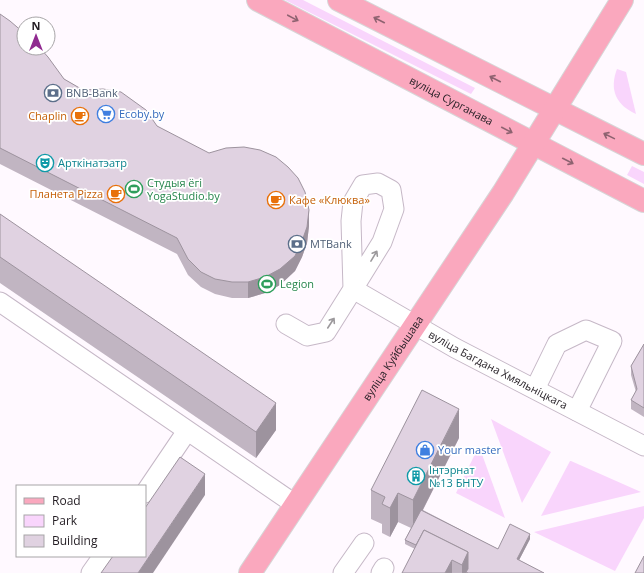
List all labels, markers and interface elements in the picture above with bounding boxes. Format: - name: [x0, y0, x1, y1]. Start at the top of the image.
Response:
- one-way arrow: [286, 15, 298, 22]
- north arrow: [16, 16, 56, 56]
- one-way arrow: [373, 16, 385, 23]
- text: N: [32, 18, 40, 33]
- street label: вуліца Сурганава: [407, 72, 496, 128]
- one-way arrow: [489, 75, 501, 82]
- bank icon: BNB-Bank: [43, 83, 63, 103]
- place label: BNB-Bank: [66, 85, 118, 100]
- supermarket icon: Ecoby.by: [96, 104, 116, 124]
- cafe icon: Chaplin: [70, 106, 90, 126]
- place label: Ecoby.by: [119, 106, 165, 121]
- place label: Chaplin: [28, 108, 67, 123]
- one-way arrow: [501, 127, 513, 134]
- one-way arrow: [604, 132, 616, 139]
- theatre icon: Арткінатэатр: [35, 153, 55, 173]
- place label: Арткінатэатр: [58, 155, 127, 170]
- one-way arrow: [562, 158, 574, 166]
- place label: Студыя ёгі YogaStudio.by: [147, 175, 220, 203]
- sports icon: Студыя ёгі YogaStudio.by: [124, 179, 144, 199]
- cafe icon: Планета Pizza: [106, 184, 126, 204]
- place label: Планета Pizza: [29, 186, 103, 201]
- cafe icon: Кафе «Клюква»: [266, 190, 286, 210]
- place label: Кафе «Клюква»: [289, 192, 370, 207]
- bank icon: MTBank: [287, 234, 307, 254]
- place label: MTBank: [310, 236, 352, 251]
- one-way arrow: [370, 250, 378, 262]
- sports icon: Legion: [257, 274, 277, 294]
- place label: Legion: [280, 276, 314, 291]
- street label: вуліца Куйбышава: [359, 312, 426, 403]
- one-way arrow: [327, 318, 335, 329]
- street label: вуліца Багдана Хмяльніцкага: [426, 326, 570, 412]
- shop icon: Your master: [415, 440, 435, 460]
- place label: Your master: [438, 442, 502, 457]
- place label: Інтэрнат №13 БНТУ: [429, 462, 484, 490]
- building icon: Інтэрнат №13 БНТУ: [406, 466, 426, 486]
- legend: [16, 485, 146, 557]
- text: Road: [52, 492, 81, 509]
- text: Park: [52, 512, 78, 529]
- text: Building: [52, 532, 98, 549]

